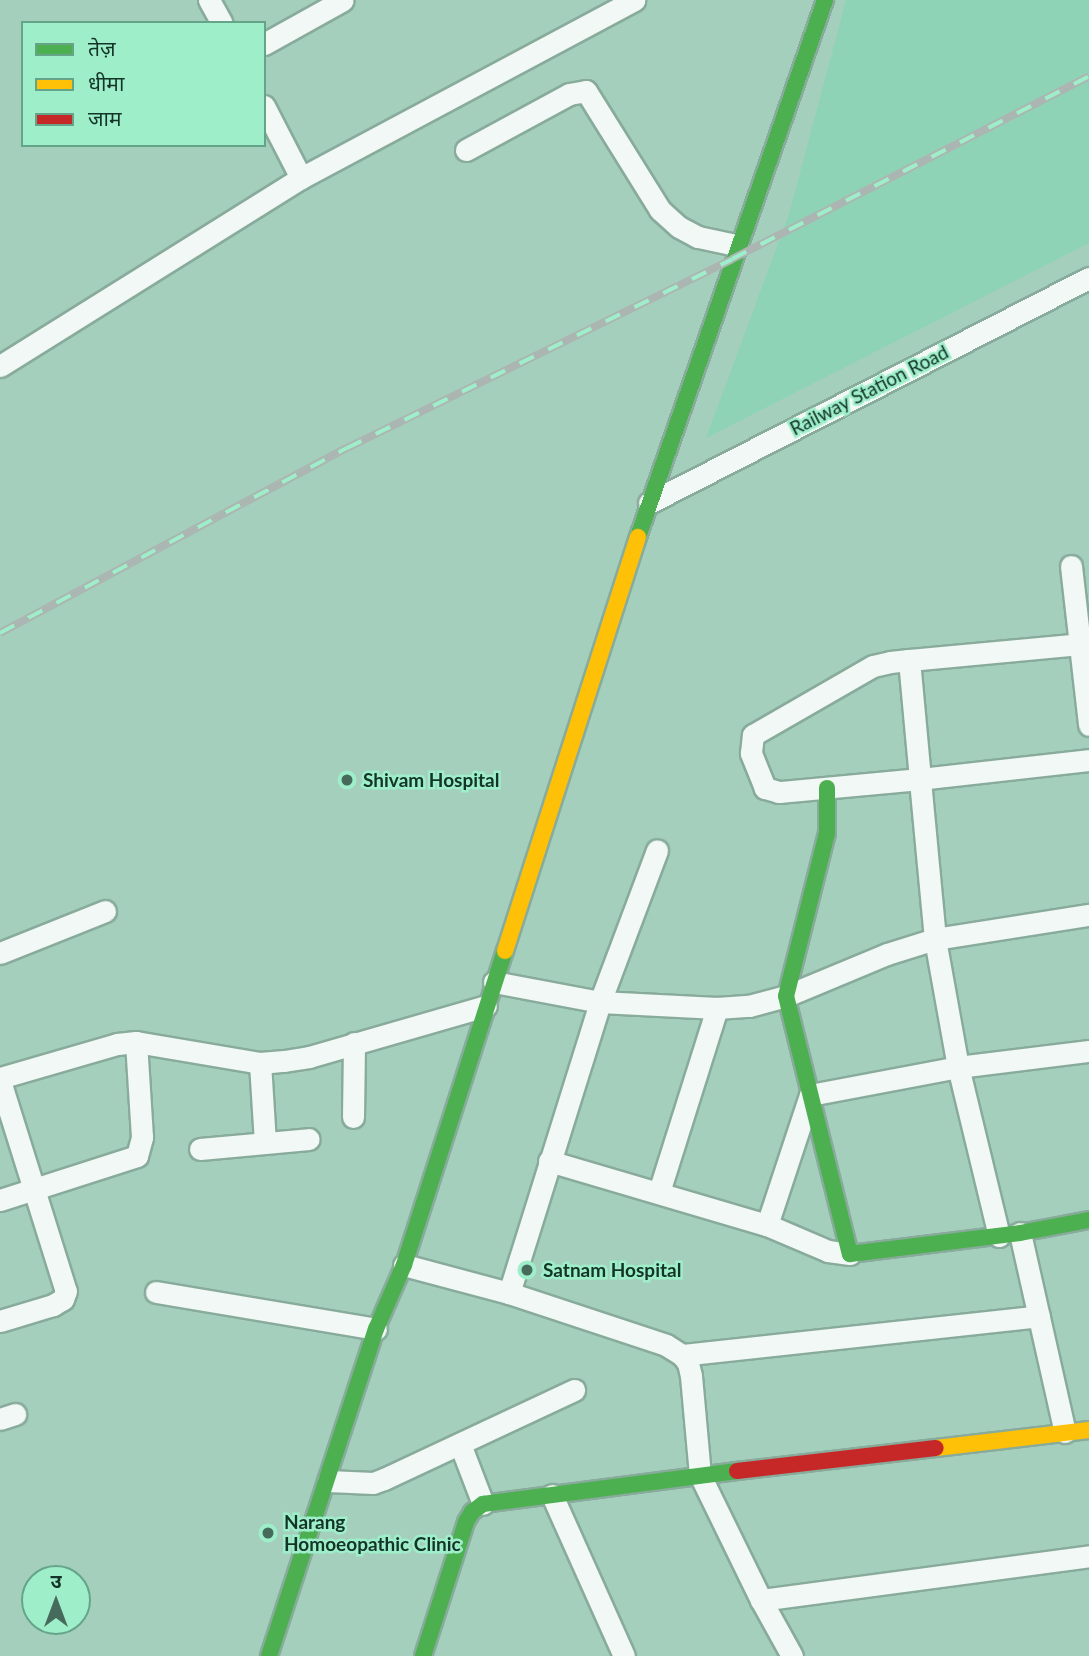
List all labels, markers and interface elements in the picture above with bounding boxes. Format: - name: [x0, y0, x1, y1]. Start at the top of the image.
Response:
- legend: [21, 21, 266, 147]
- text: तेज़: [88, 35, 116, 60]
- text: धीमा: [88, 70, 124, 95]
- text: जाम: [88, 105, 122, 130]
- street label: Railway Station Road: [786, 340, 952, 440]
- place label: Shivam Hospital: [363, 769, 499, 791]
- marker: Shivam Hospital: [337, 770, 357, 790]
- place label: Satnam Hospital: [543, 1259, 681, 1281]
- marker: Satnam Hospital: [517, 1260, 537, 1280]
- place label: Narang Homoeopathic Clinic: [284, 1511, 461, 1555]
- marker: Narang Homoeopathic Clinic: [258, 1523, 278, 1543]
- north arrow: [21, 1565, 91, 1635]
- text: उ: [50, 1569, 62, 1592]

